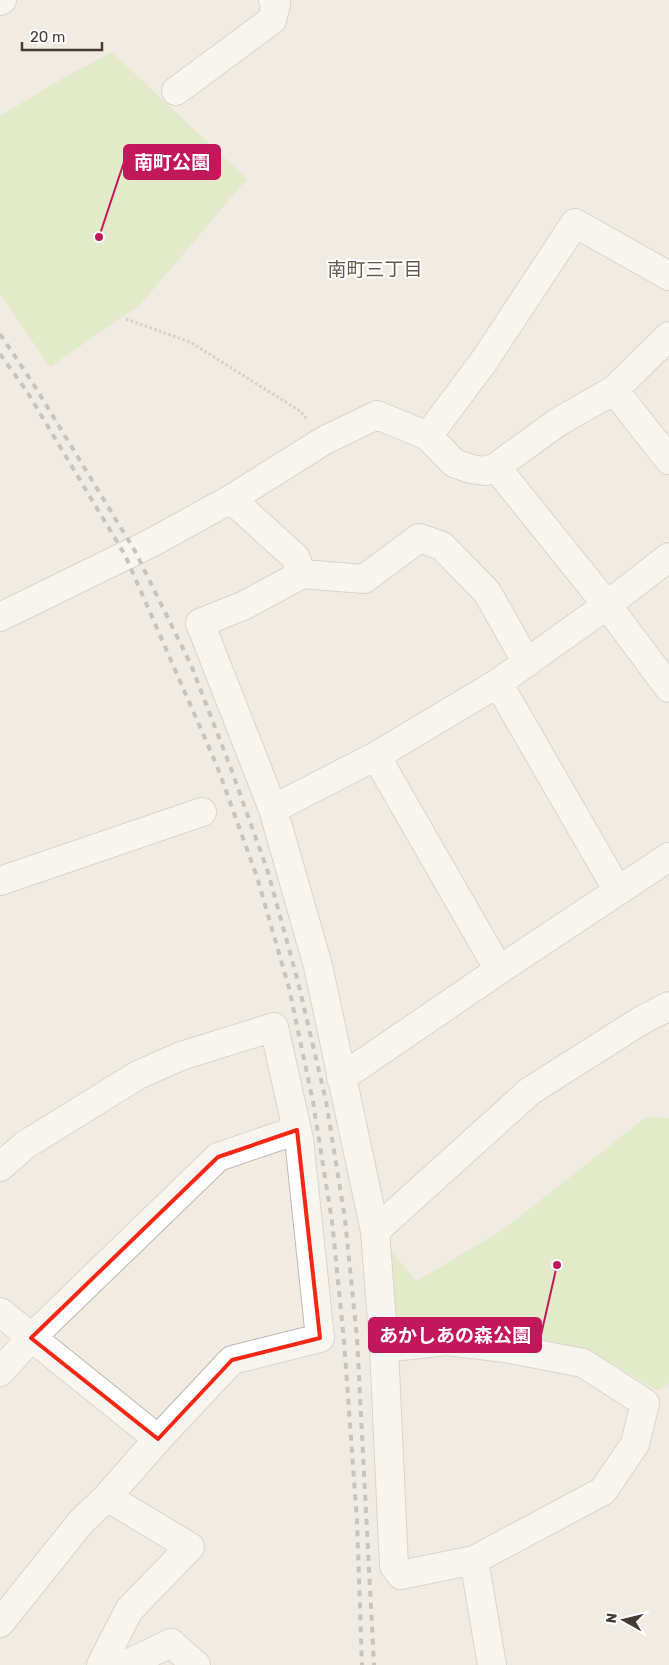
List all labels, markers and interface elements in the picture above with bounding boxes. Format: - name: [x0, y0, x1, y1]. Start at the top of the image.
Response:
- scale bar: [22, 20, 102, 52]
- text: 20 m: [30, 28, 65, 46]
- callout: 南町公園: [124, 145, 220, 179]
- text: 南町公園: [134, 151, 210, 174]
- district label: 南町三丁目: [327, 258, 423, 281]
- callout: あかしあの森公園: [369, 1318, 541, 1352]
- text: あかしあの森公園: [379, 1324, 531, 1347]
- north arrow: [599, 1595, 649, 1645]
- text: N: [603, 1612, 621, 1624]

